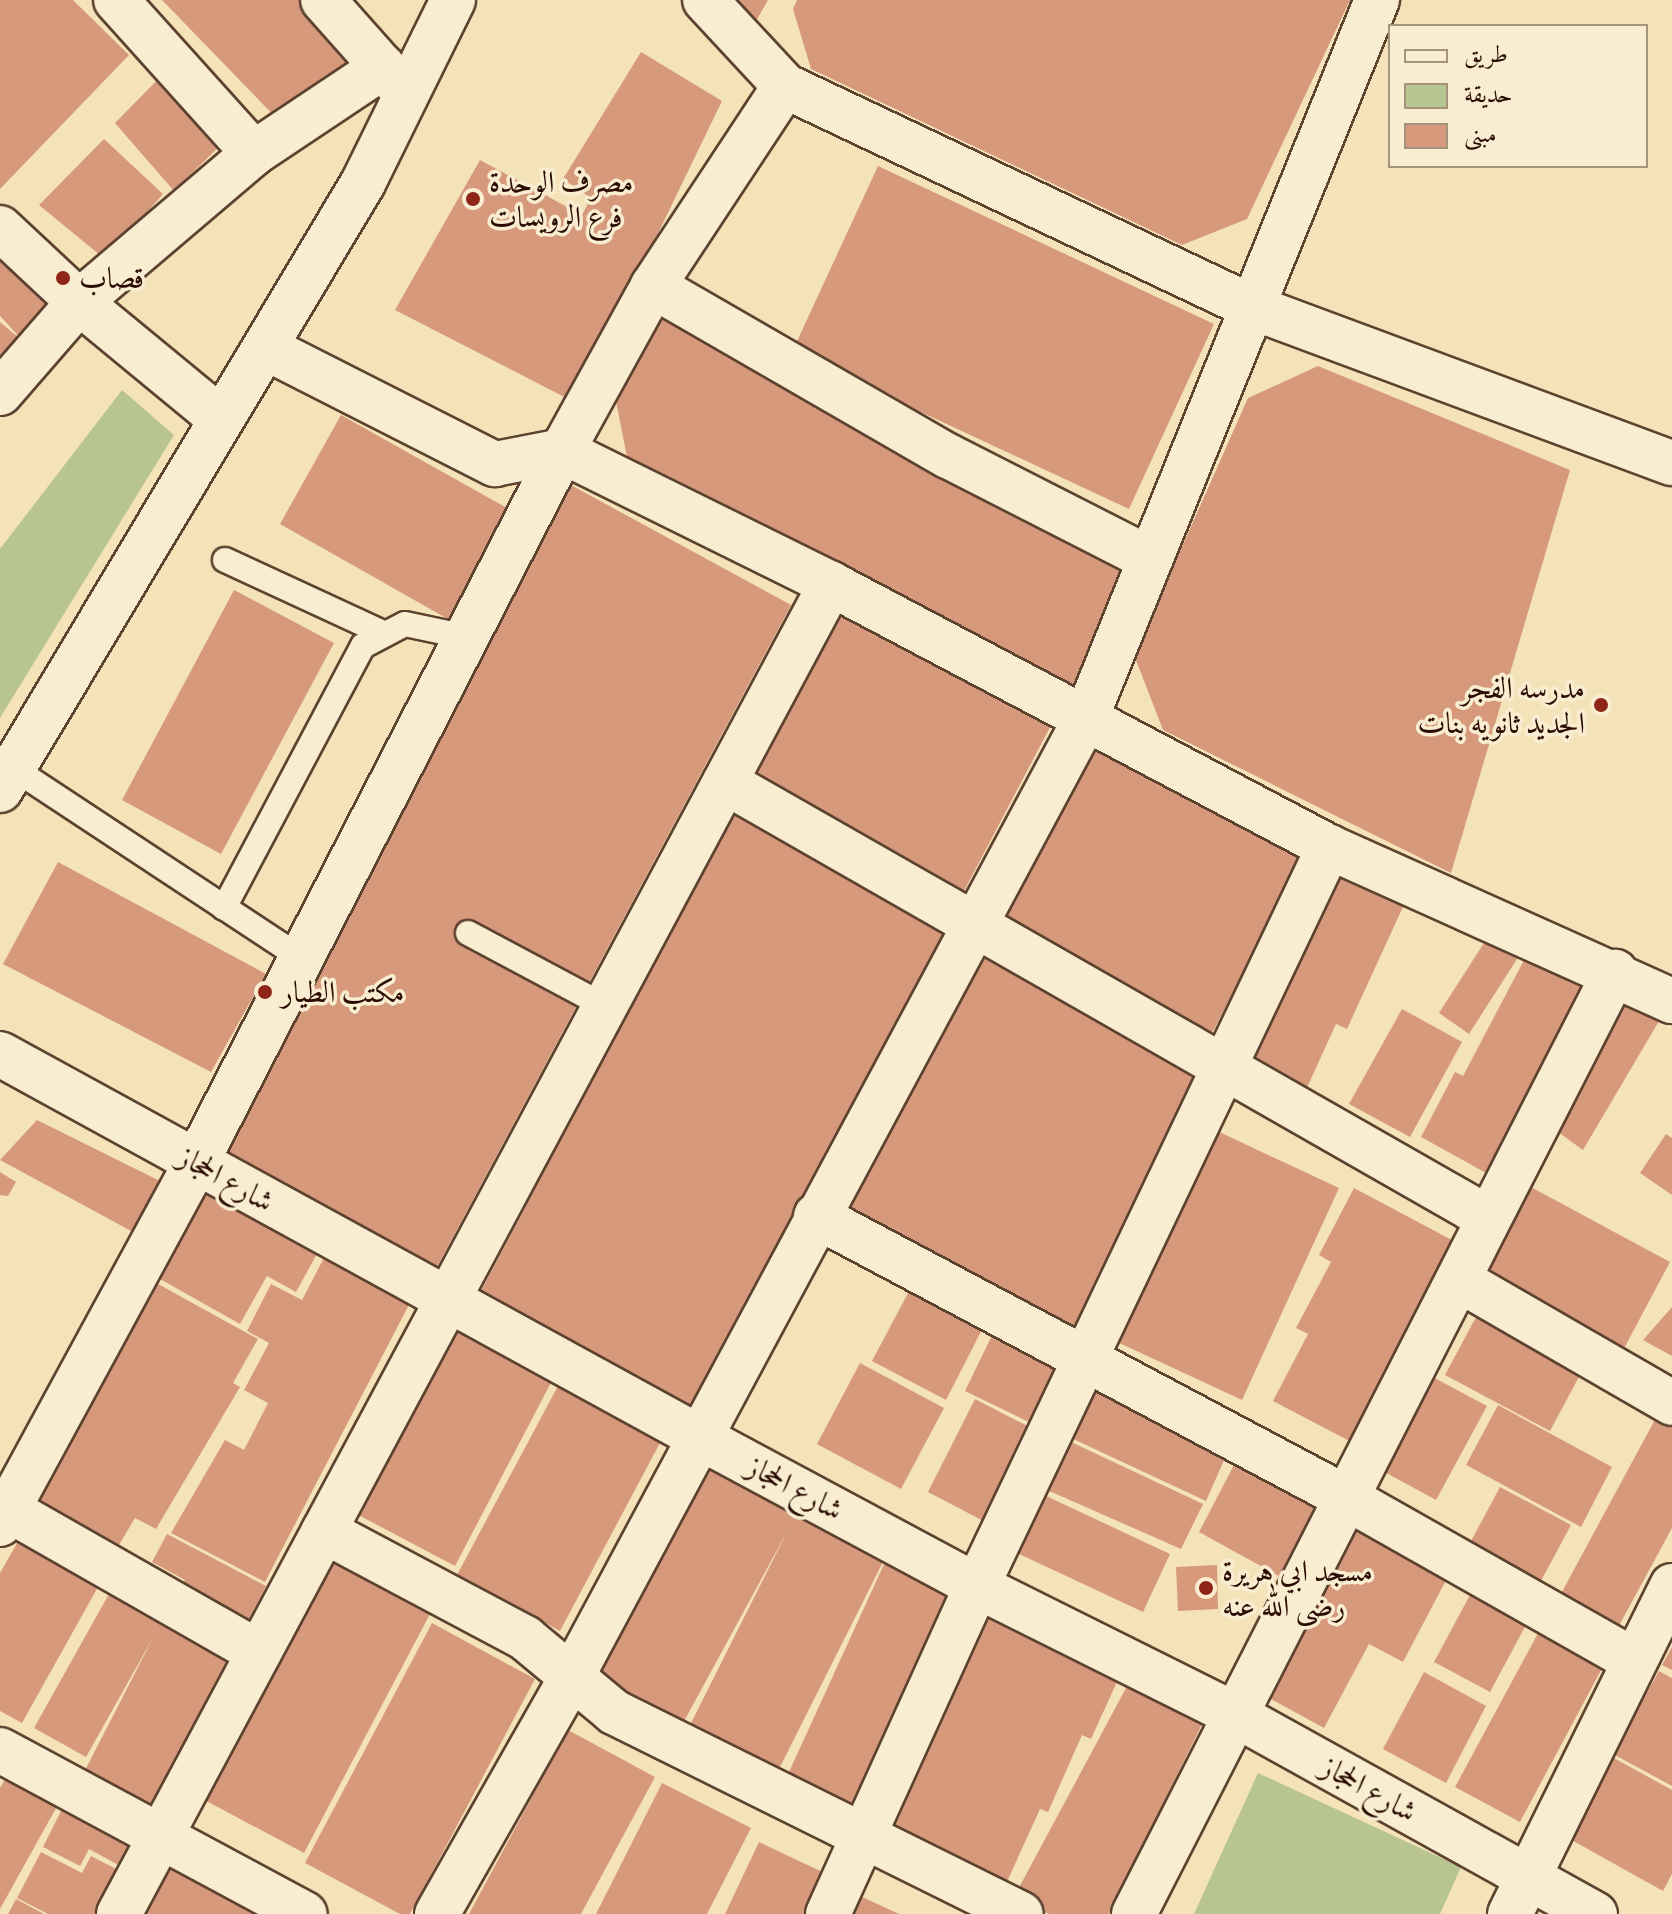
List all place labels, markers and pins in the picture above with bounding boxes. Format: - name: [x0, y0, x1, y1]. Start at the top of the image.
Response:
- place label: مصرف الوحدة فرع الرويسات: [489, 164, 633, 234]
- marker: مصرف الوحدة فرع الرويسات: [464, 190, 482, 208]
- place label: قصاب: [79, 260, 144, 296]
- marker: قصاب: [54, 269, 72, 287]
- place label: مدرسه الفجر الجديد ثانويه بنات: [1418, 670, 1585, 740]
- marker: مدرسه الفجر الجديد ثانويه بنات: [1592, 696, 1610, 714]
- place label: مكتب الطيار: [281, 974, 405, 1010]
- marker: مكتب الطيار: [256, 983, 274, 1001]
- place label: مسجد ابي هريرة رضى الله عنه: [1222, 1553, 1373, 1624]
- marker: مسجد ابي هريرة رضى الله عنه: [1197, 1579, 1215, 1597]

